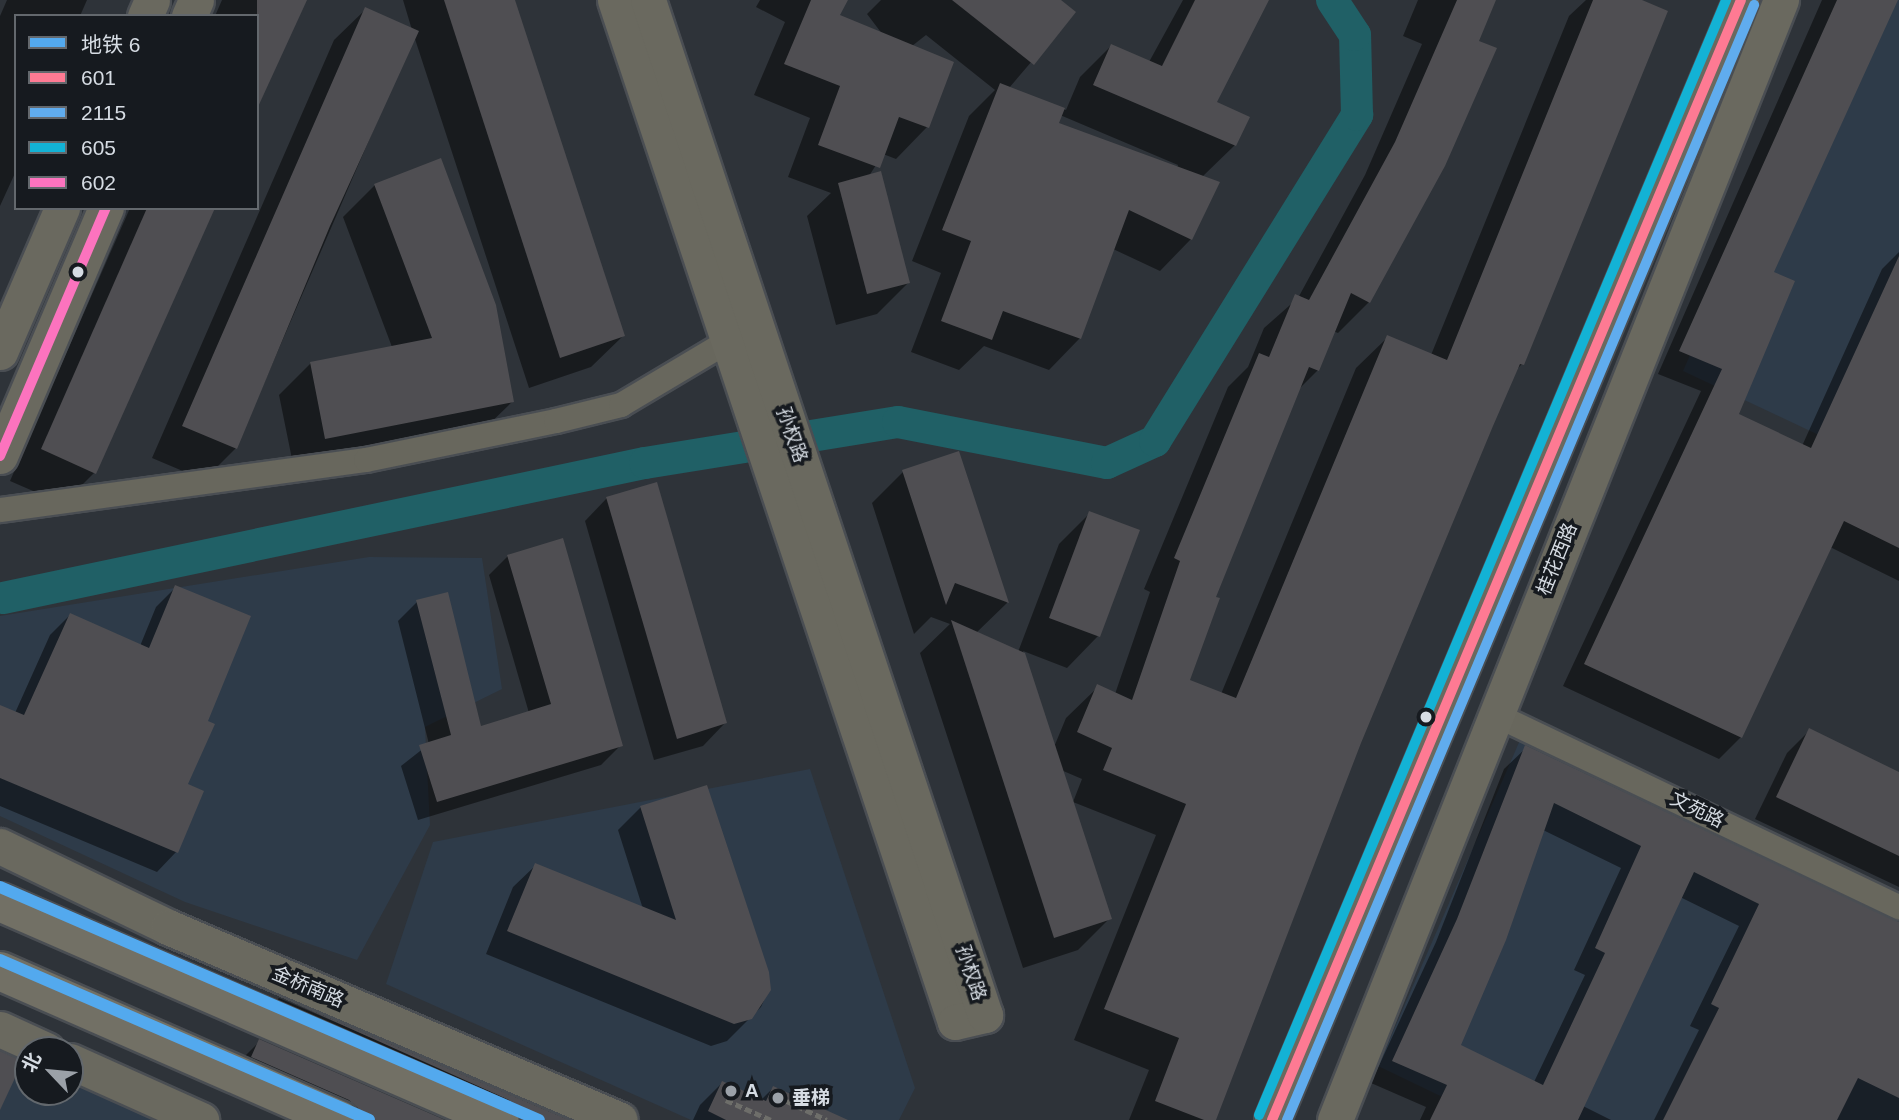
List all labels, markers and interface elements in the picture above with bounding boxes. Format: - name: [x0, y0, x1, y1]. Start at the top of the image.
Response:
- legend: [14, 14, 259, 210]
- text: 地铁 6: [81, 33, 141, 56]
- text: 601: [81, 66, 116, 89]
- text: 2115: [81, 101, 126, 124]
- text: 605: [81, 136, 116, 159]
- text: 602: [81, 171, 116, 194]
- unlabelled marker: [71, 265, 85, 279]
- street label: 孙权路: [772, 404, 812, 466]
- street label: 桂花西路: [1532, 519, 1582, 599]
- unlabelled marker: [1419, 710, 1433, 724]
- street label: 文苑路: [1666, 787, 1728, 833]
- street label: 孙权路: [951, 942, 991, 1004]
- street label: 金桥南路: [269, 962, 347, 1012]
- north arrow: [14, 1036, 84, 1106]
- text: 北: [18, 1049, 45, 1076]
- place label: A: [745, 1080, 759, 1102]
- marker: A: [723, 1083, 739, 1099]
- place label: 垂梯: [792, 1087, 830, 1109]
- marker: 垂梯: [770, 1090, 786, 1106]

